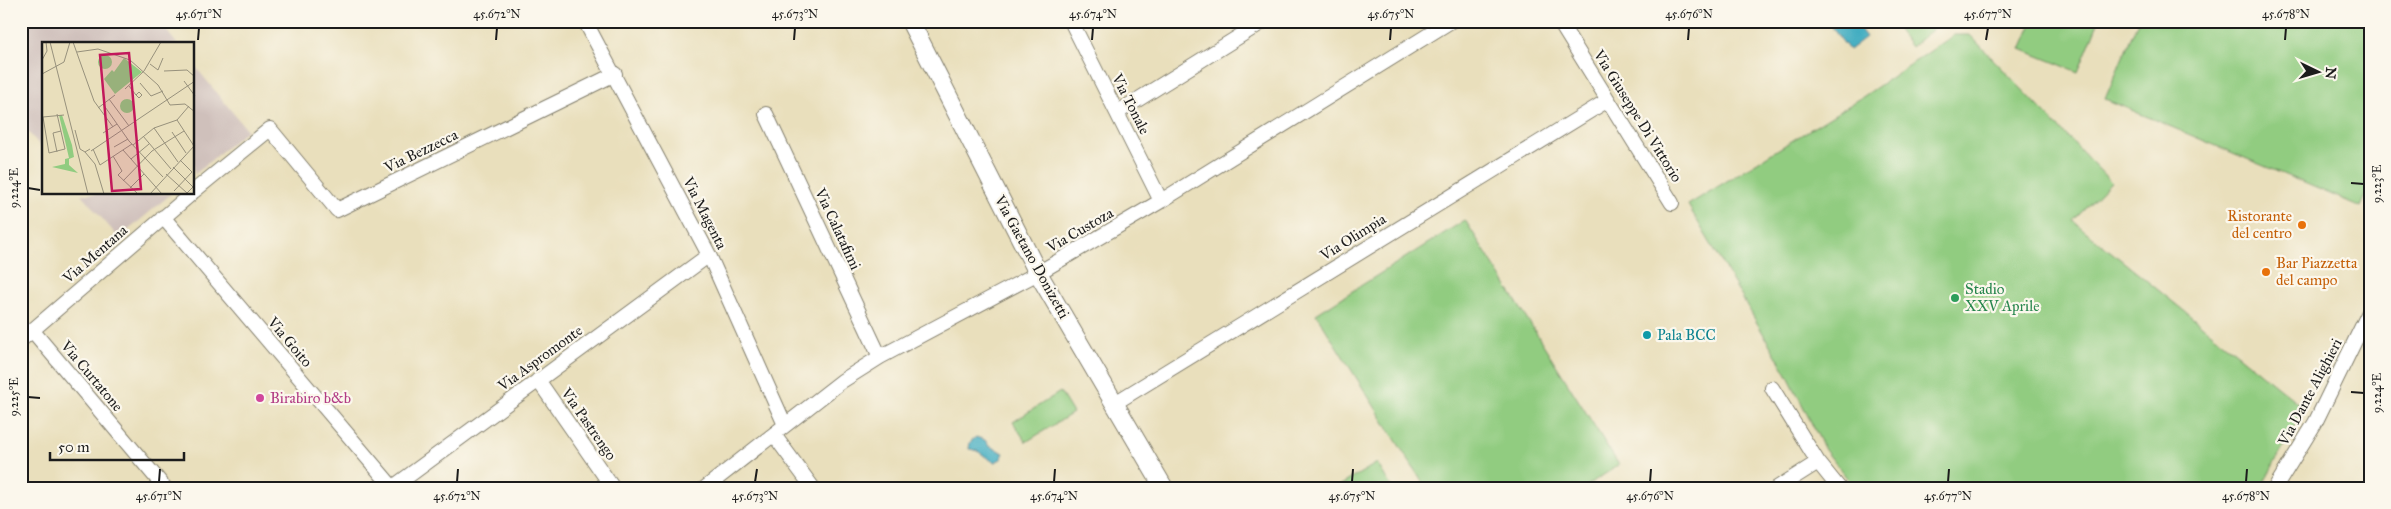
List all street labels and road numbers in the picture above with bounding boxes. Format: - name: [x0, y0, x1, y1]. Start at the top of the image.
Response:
- street label: Via Giuseppe Di Vittorio: [1589, 46, 1686, 186]
- street label: Via Tonale: [1108, 70, 1154, 137]
- street label: Via Bezzecca: [380, 125, 461, 177]
- street label: Via Magenta: [679, 173, 731, 253]
- street label: Via Calatafimi: [811, 184, 865, 273]
- street label: Via Gaetano Donizetti: [990, 191, 1073, 322]
- street label: Via Custoza: [1043, 203, 1117, 257]
- street label: Via Olimpia: [1316, 209, 1390, 265]
- street label: Via Mentana: [58, 221, 132, 288]
- street label: Via Goito: [263, 313, 316, 371]
- street label: Via Aspromonte: [493, 321, 586, 395]
- street label: Via Dante Alighieri: [2274, 335, 2346, 450]
- street label: Via Curtatone: [57, 336, 127, 415]
- street label: Via Pastrengo: [557, 384, 621, 464]

